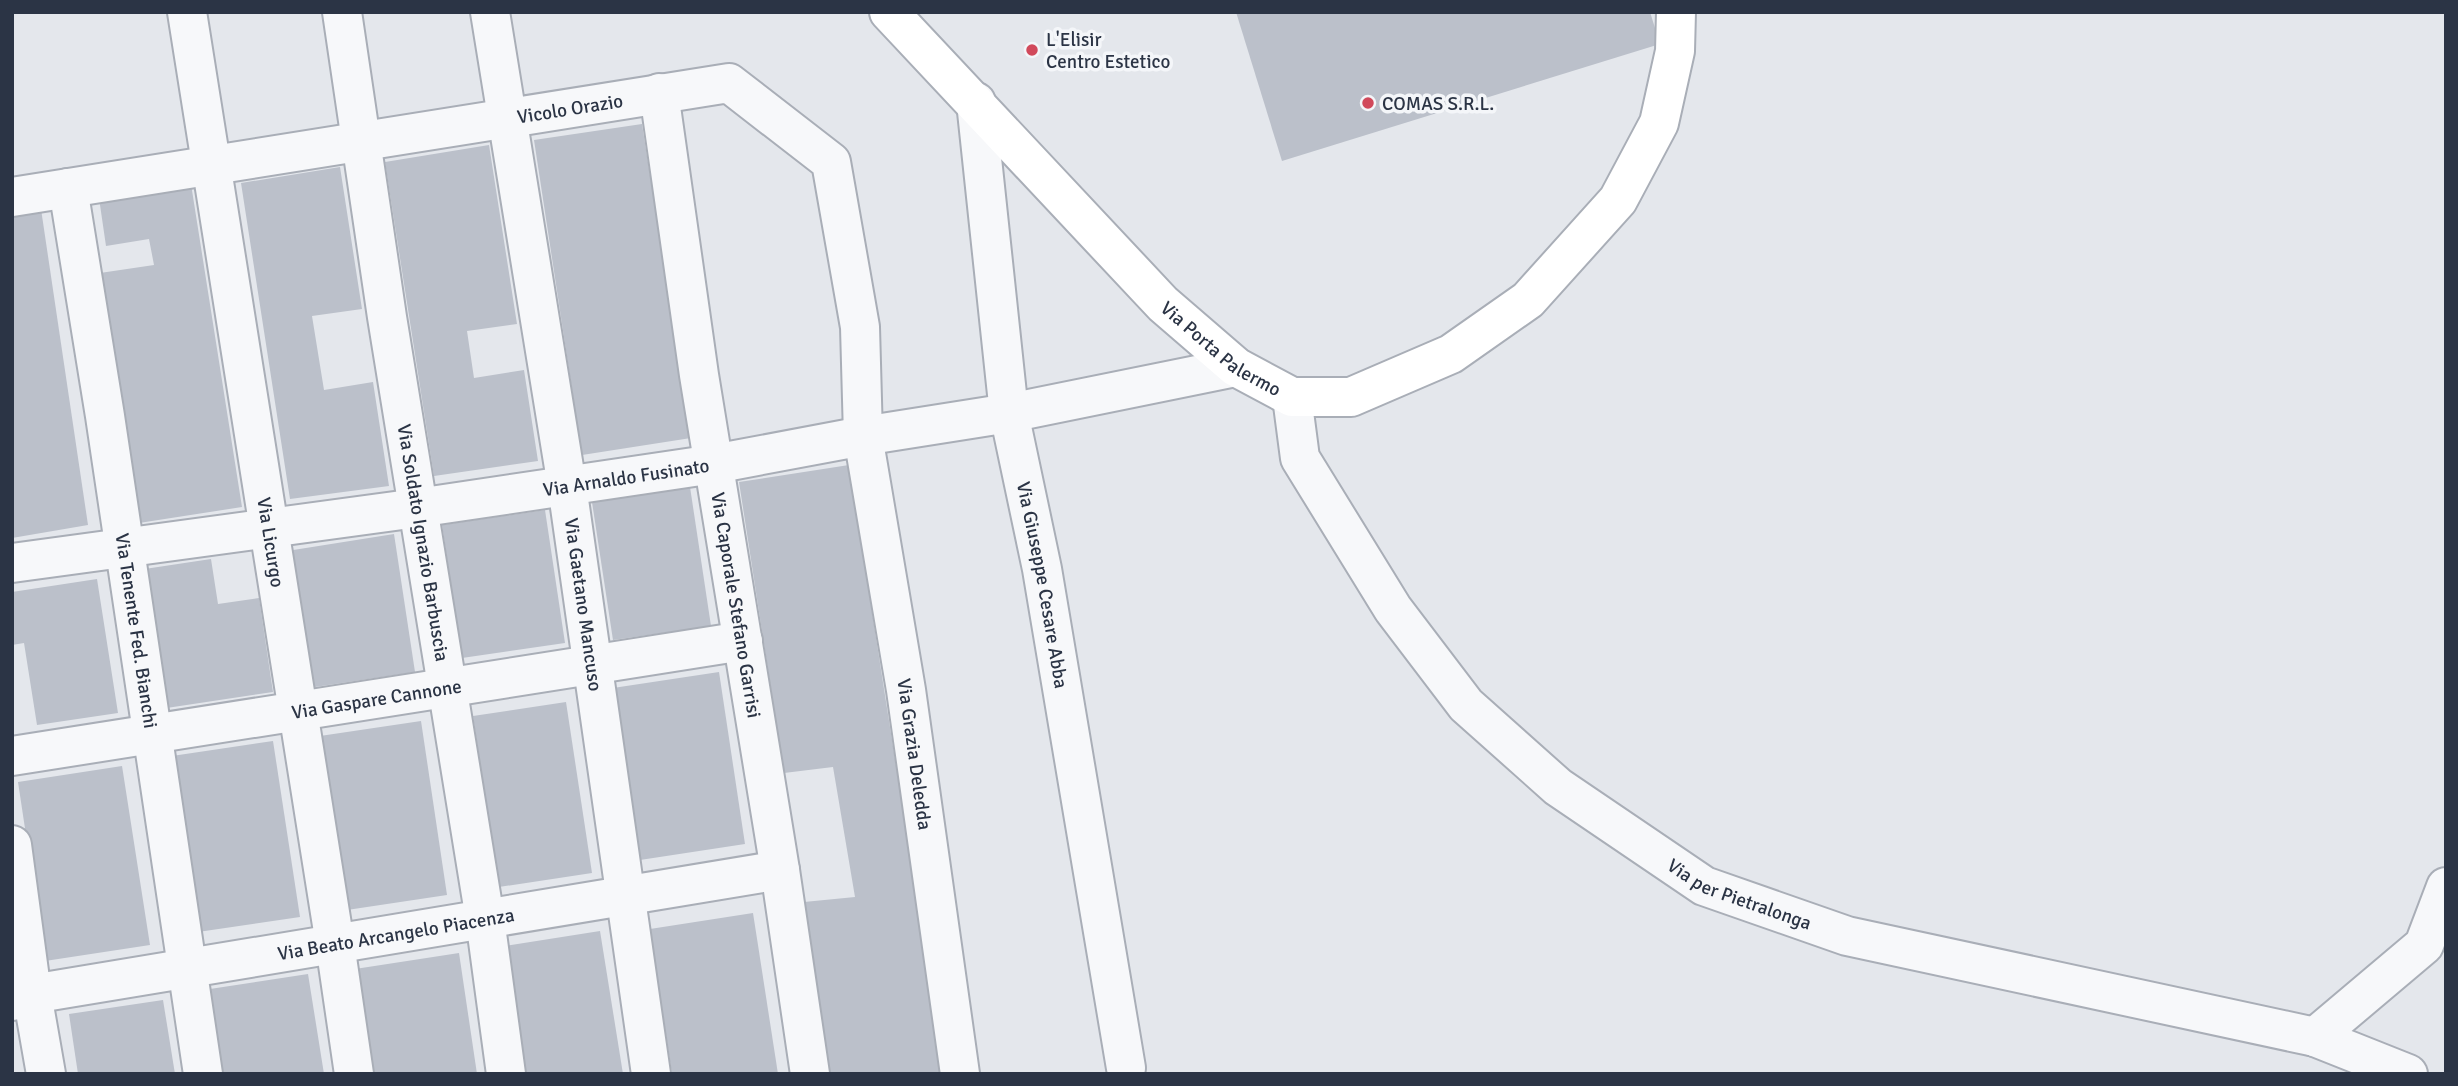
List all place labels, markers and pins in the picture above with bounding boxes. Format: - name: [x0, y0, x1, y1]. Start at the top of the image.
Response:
- place label: L'Elisir Centro Estetico: [1046, 28, 1170, 74]
- marker: L'Elisir Centro Estetico: [1024, 42, 1040, 58]
- place label: COMAS S.R.L.: [1382, 92, 1494, 116]
- marker: COMAS S.R.L.: [1360, 95, 1376, 111]

